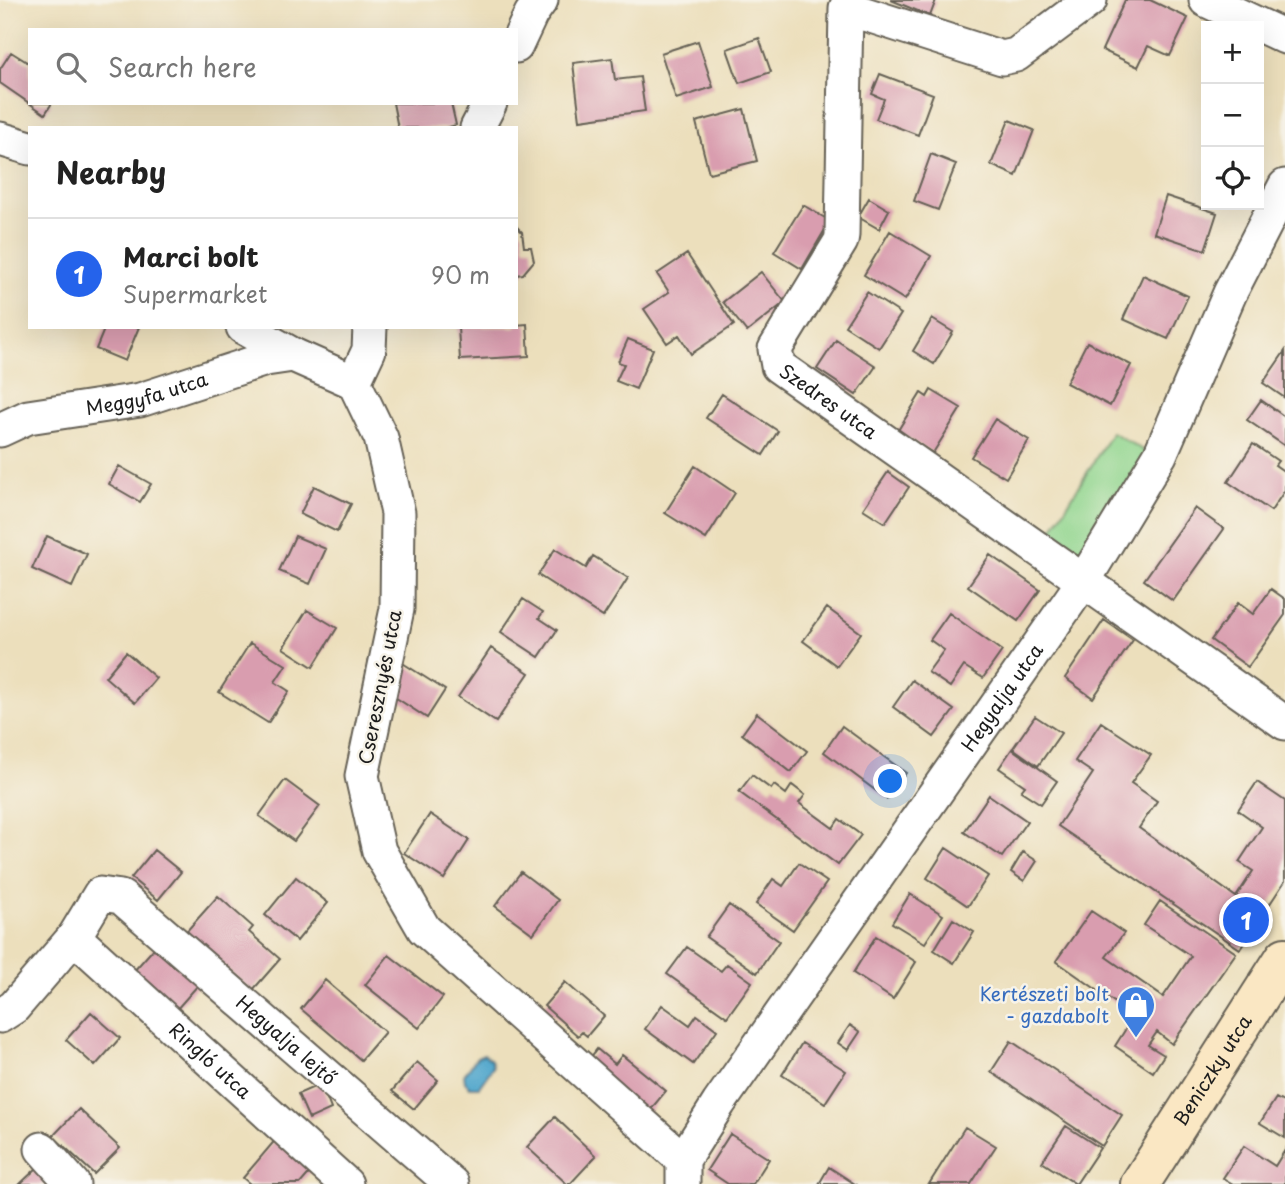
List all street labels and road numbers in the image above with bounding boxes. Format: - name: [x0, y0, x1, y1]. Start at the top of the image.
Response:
- street label: Szedres utca: [774, 356, 884, 445]
- street label: Meggyfa utca: [84, 364, 211, 421]
- street label: Cseresznyés utca: [350, 607, 408, 767]
- street label: Hegyalja utca: [954, 637, 1049, 757]
- street label: Hegyalja lejtő: [231, 988, 343, 1091]
- street label: Beniczky utca: [1166, 1009, 1258, 1131]
- street label: Ringló utca: [164, 1015, 258, 1105]

